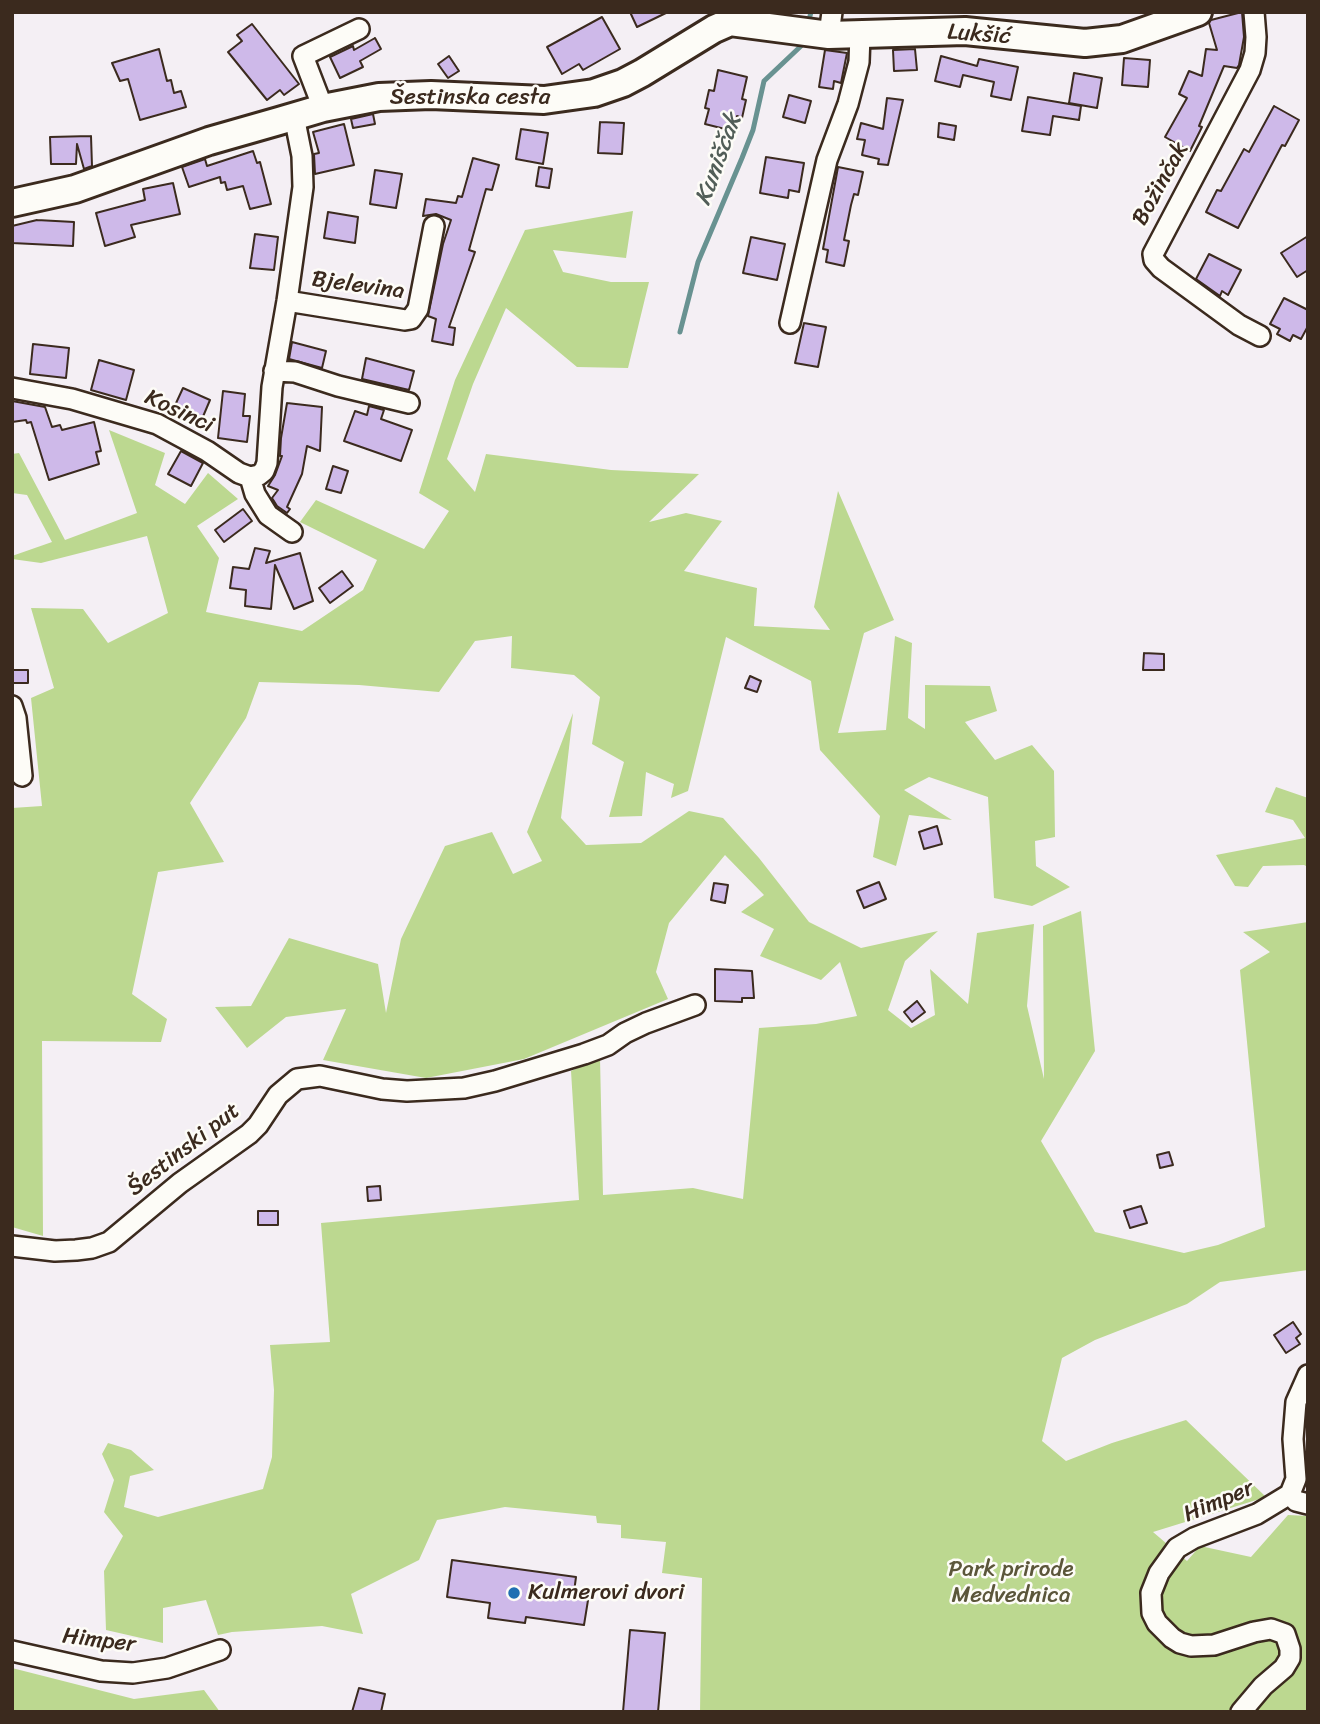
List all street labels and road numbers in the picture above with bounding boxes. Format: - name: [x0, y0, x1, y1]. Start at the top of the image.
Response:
- street label: Lukšić: [946, 19, 1012, 51]
- street label: Šestinska cesta: [390, 84, 550, 112]
- street label: Božinčak: [1127, 137, 1195, 231]
- street label: Bjelevina: [310, 266, 406, 306]
- street label: Kosinci: [140, 384, 218, 440]
- street label: Šestinski put: [122, 1097, 246, 1203]
- street label: Himper: [1180, 1475, 1258, 1529]
- street label: Himper: [61, 1623, 137, 1659]

